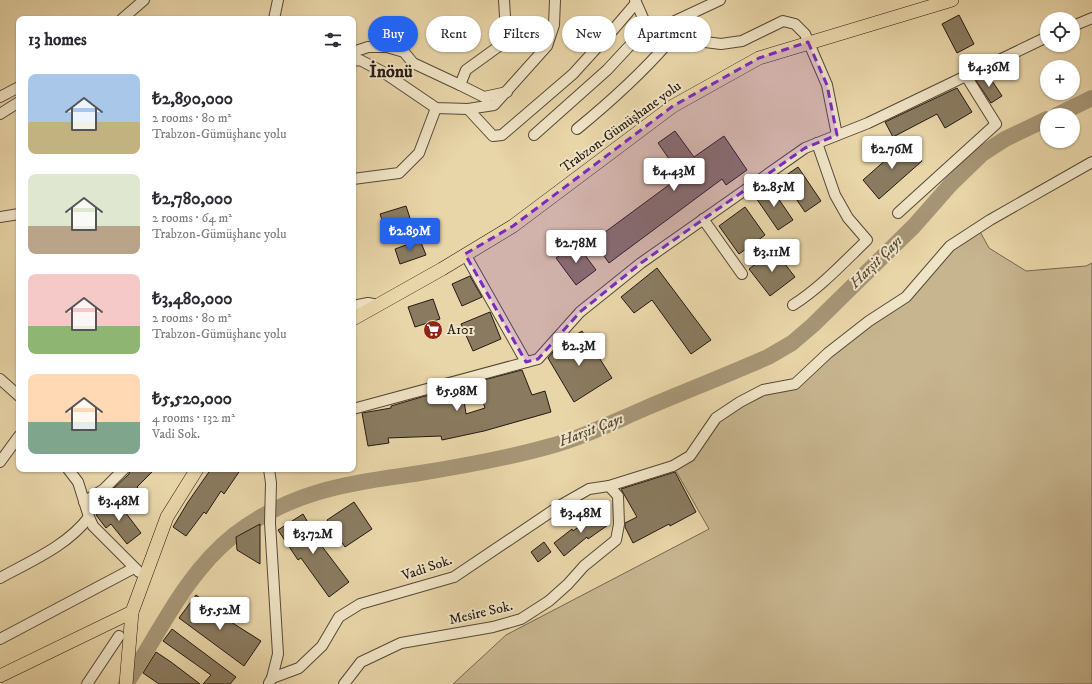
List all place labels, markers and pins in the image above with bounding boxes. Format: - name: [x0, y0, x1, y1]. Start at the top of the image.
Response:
- pin: ₺4.36M: [956, 54, 1022, 88]
- pin: ₺2.76M: [859, 136, 925, 170]
- pin: ₺4.43M: [641, 158, 707, 192]
- pin: ₺2.85M: [741, 174, 807, 208]
- pin: ₺2.89M: [377, 218, 443, 252]
- pin: ₺2.78M: [543, 230, 609, 264]
- pin: ₺3.11M: [739, 239, 805, 273]
- supermarket icon: A101: [422, 319, 444, 341]
- place label: A101: [447, 321, 474, 339]
- pin: ₺2.3M: [551, 333, 607, 367]
- pin: ₺5.98M: [424, 378, 490, 412]
- pin: ₺3.48M: [86, 488, 152, 522]
- pin: ₺3.48M: [548, 500, 614, 534]
- pin: ₺3.72M: [280, 521, 346, 555]
- pin: ₺5.52M: [187, 597, 253, 631]

